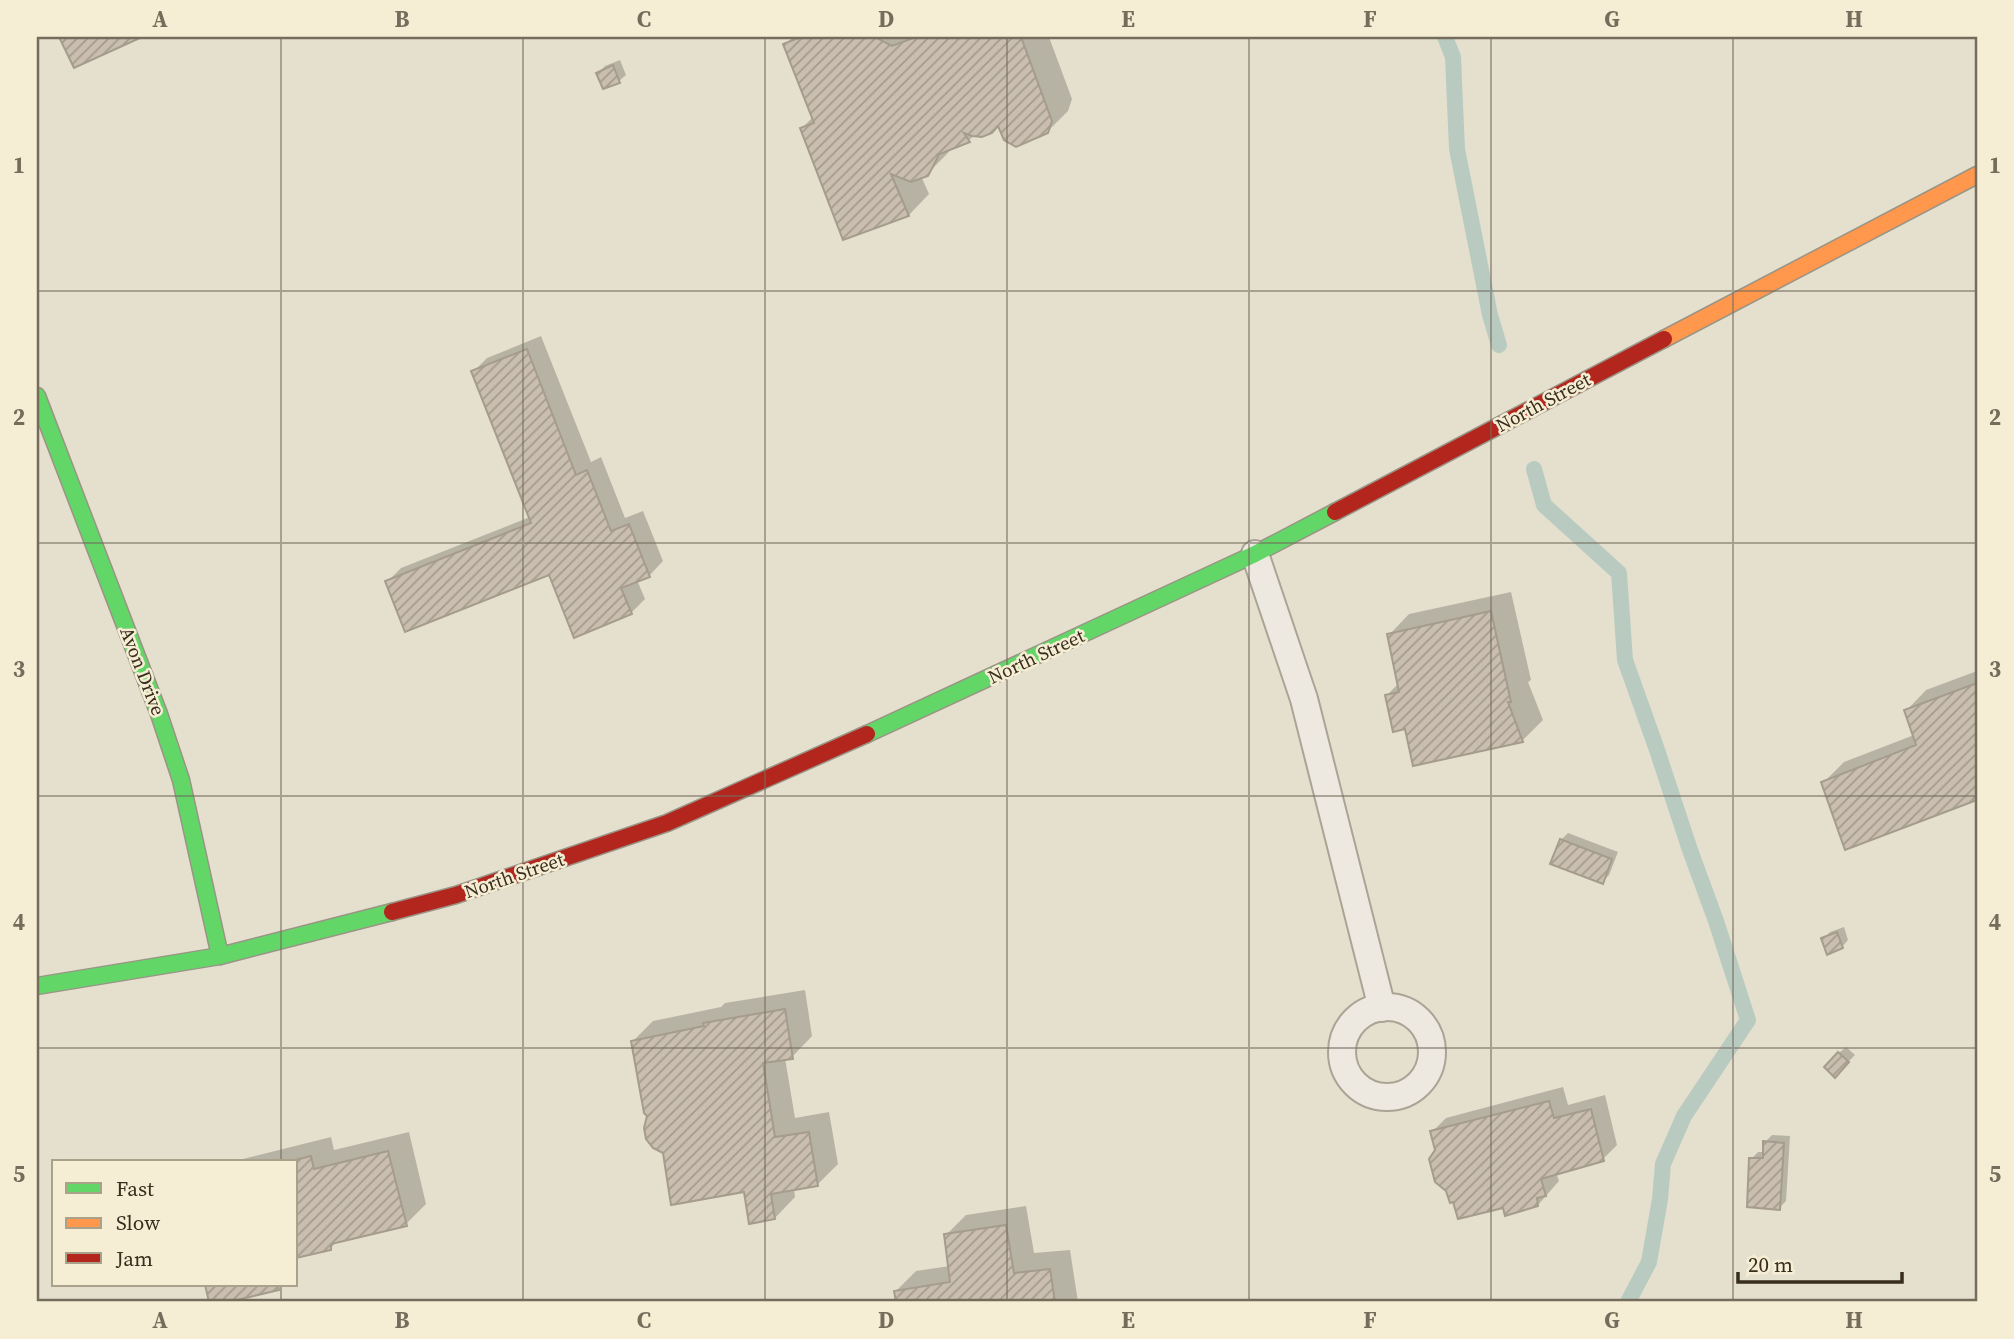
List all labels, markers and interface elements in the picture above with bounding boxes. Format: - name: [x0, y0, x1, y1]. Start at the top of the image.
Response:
- text: A: [152, 3, 168, 35]
- text: B: [395, 3, 410, 35]
- text: C: [637, 3, 651, 35]
- text: D: [878, 3, 894, 35]
- text: E: [1121, 3, 1135, 35]
- text: F: [1363, 3, 1377, 35]
- text: G: [1604, 3, 1620, 35]
- text: H: [1845, 3, 1863, 35]
- text: 1: [13, 149, 25, 181]
- text: 1: [1989, 149, 2001, 181]
- street label: North Street: [1491, 366, 1596, 438]
- text: 2: [13, 401, 25, 433]
- text: 2: [1989, 401, 2001, 433]
- street label: North Street: [984, 622, 1089, 690]
- street label: Avon Drive: [114, 623, 172, 719]
- text: 3: [13, 653, 25, 685]
- text: 3: [1989, 653, 2001, 685]
- street label: North Street: [461, 846, 568, 904]
- text: 4: [13, 906, 25, 938]
- text: 4: [1989, 906, 2001, 938]
- text: 5: [13, 1158, 25, 1190]
- text: 5: [1989, 1158, 2001, 1190]
- legend: [52, 1160, 298, 1286]
- text: Fast: [116, 1174, 154, 1203]
- text: Slow: [116, 1208, 160, 1237]
- scale bar: [1738, 1241, 1902, 1285]
- text: Jam: [115, 1244, 153, 1273]
- text: 20 m: [1748, 1250, 1793, 1279]
- text: A: [152, 1304, 168, 1336]
- text: B: [395, 1304, 410, 1336]
- text: C: [637, 1304, 651, 1336]
- text: D: [878, 1304, 894, 1336]
- text: E: [1121, 1304, 1135, 1336]
- text: F: [1363, 1304, 1377, 1336]
- text: G: [1604, 1304, 1620, 1336]
- text: H: [1845, 1304, 1863, 1336]

